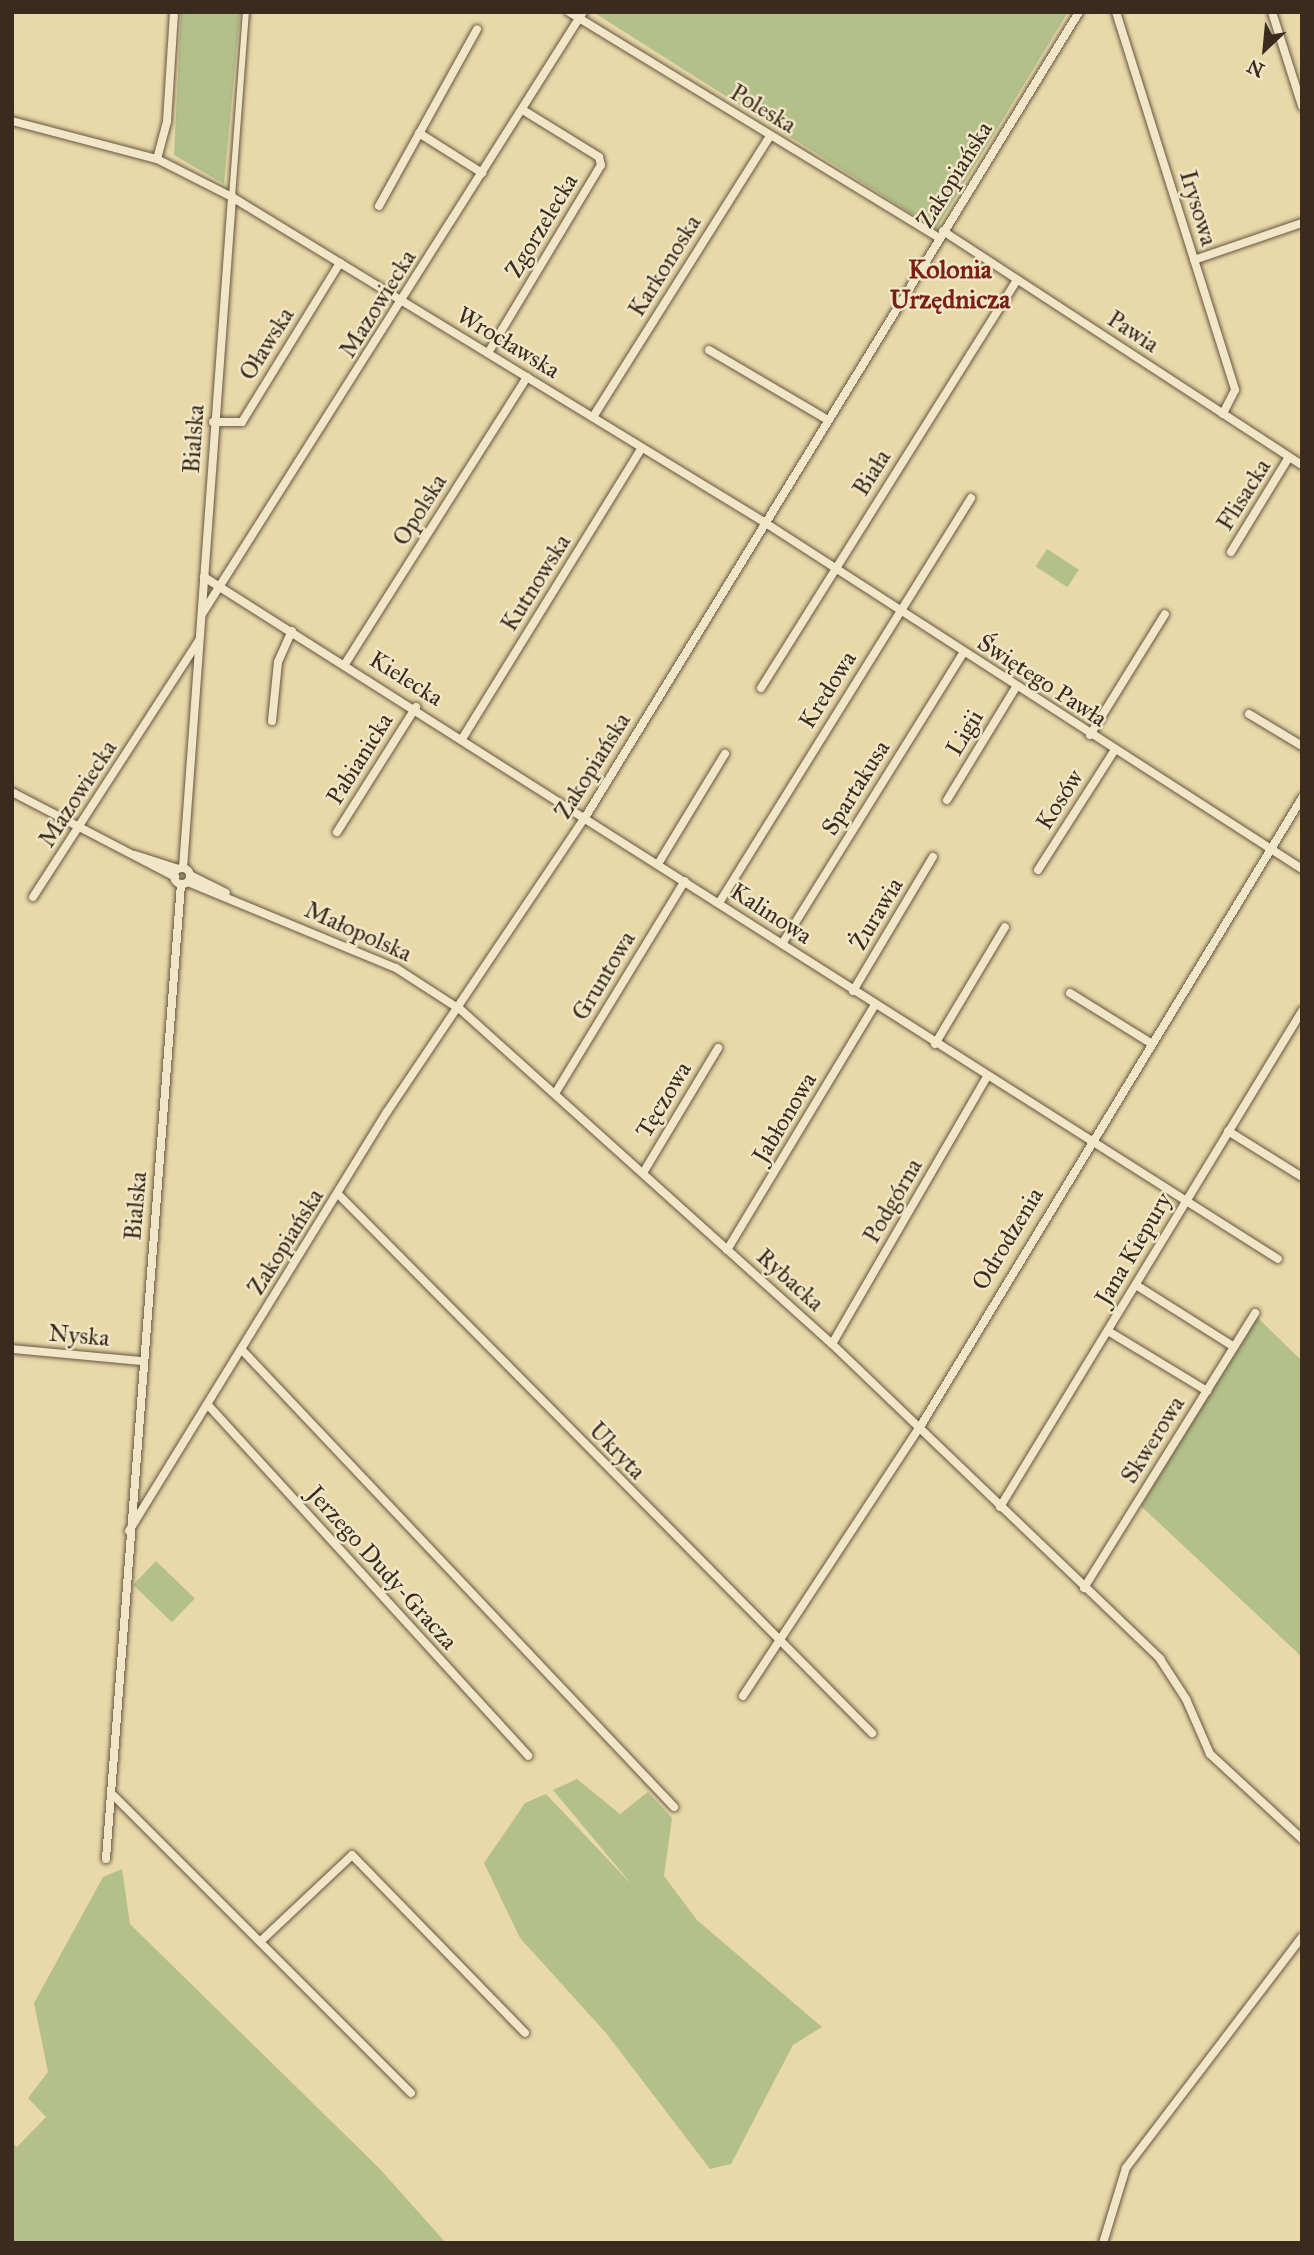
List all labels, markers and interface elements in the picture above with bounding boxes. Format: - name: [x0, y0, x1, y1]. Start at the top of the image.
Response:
- north arrow: [1230, 14, 1300, 84]
- text: N: [1243, 54, 1268, 82]
- street label: Poleska: [725, 78, 801, 140]
- street label: Zakopiańska: [911, 116, 999, 234]
- street label: Irysowa: [1173, 167, 1223, 249]
- street label: Zgorzelecka: [500, 169, 584, 283]
- street label: Karkonoska: [622, 210, 708, 322]
- street label: Mazowiecka: [334, 245, 422, 363]
- district label: Kolonia Urzędnicza: [890, 254, 1010, 316]
- street label: Wrocławska: [451, 301, 565, 385]
- street label: Oławska: [233, 302, 301, 386]
- street label: Pawia: [1102, 305, 1164, 359]
- street label: Bialska: [177, 404, 211, 474]
- street label: Biała: [847, 445, 897, 501]
- street label: Flisacka: [1211, 454, 1277, 536]
- street label: Opolska: [387, 469, 453, 551]
- street label: Kutnowska: [495, 529, 577, 637]
- street label: Świętego Pawła: [972, 628, 1112, 734]
- street label: Kielecka: [364, 645, 448, 713]
- street label: Kredowa: [793, 646, 863, 734]
- street label: Ligii: [940, 705, 990, 761]
- street label: Zakopiańska: [549, 707, 637, 825]
- street label: Pabianicka: [321, 708, 399, 810]
- street label: Mazowiecka: [33, 735, 123, 853]
- street label: Spartakusa: [816, 735, 896, 841]
- street label: Kosów: [1030, 765, 1090, 835]
- street label: Żurawia: [844, 873, 910, 955]
- street label: Kalinowa: [725, 877, 817, 951]
- street label: Małopolska: [300, 896, 416, 968]
- street label: Gruntowa: [566, 926, 642, 1026]
- street label: Tęczowa: [630, 1057, 698, 1143]
- street label: Jabłonowa: [747, 1068, 823, 1168]
- street label: Podgórna: [857, 1154, 929, 1248]
- street label: Bialska: [119, 1170, 153, 1242]
- street label: Zakopiańska: [242, 1183, 330, 1301]
- street label: Odrodzenia: [966, 1183, 1050, 1295]
- street label: Jana Kiepury: [1089, 1188, 1179, 1310]
- street label: Rybacka: [750, 1242, 830, 1318]
- street label: Nyska: [47, 1319, 111, 1353]
- street label: Skwerowa: [1115, 1391, 1191, 1489]
- street label: Ukryta: [583, 1416, 651, 1486]
- street label: Jerzego Dudy-Gracza: [301, 1480, 463, 1656]

